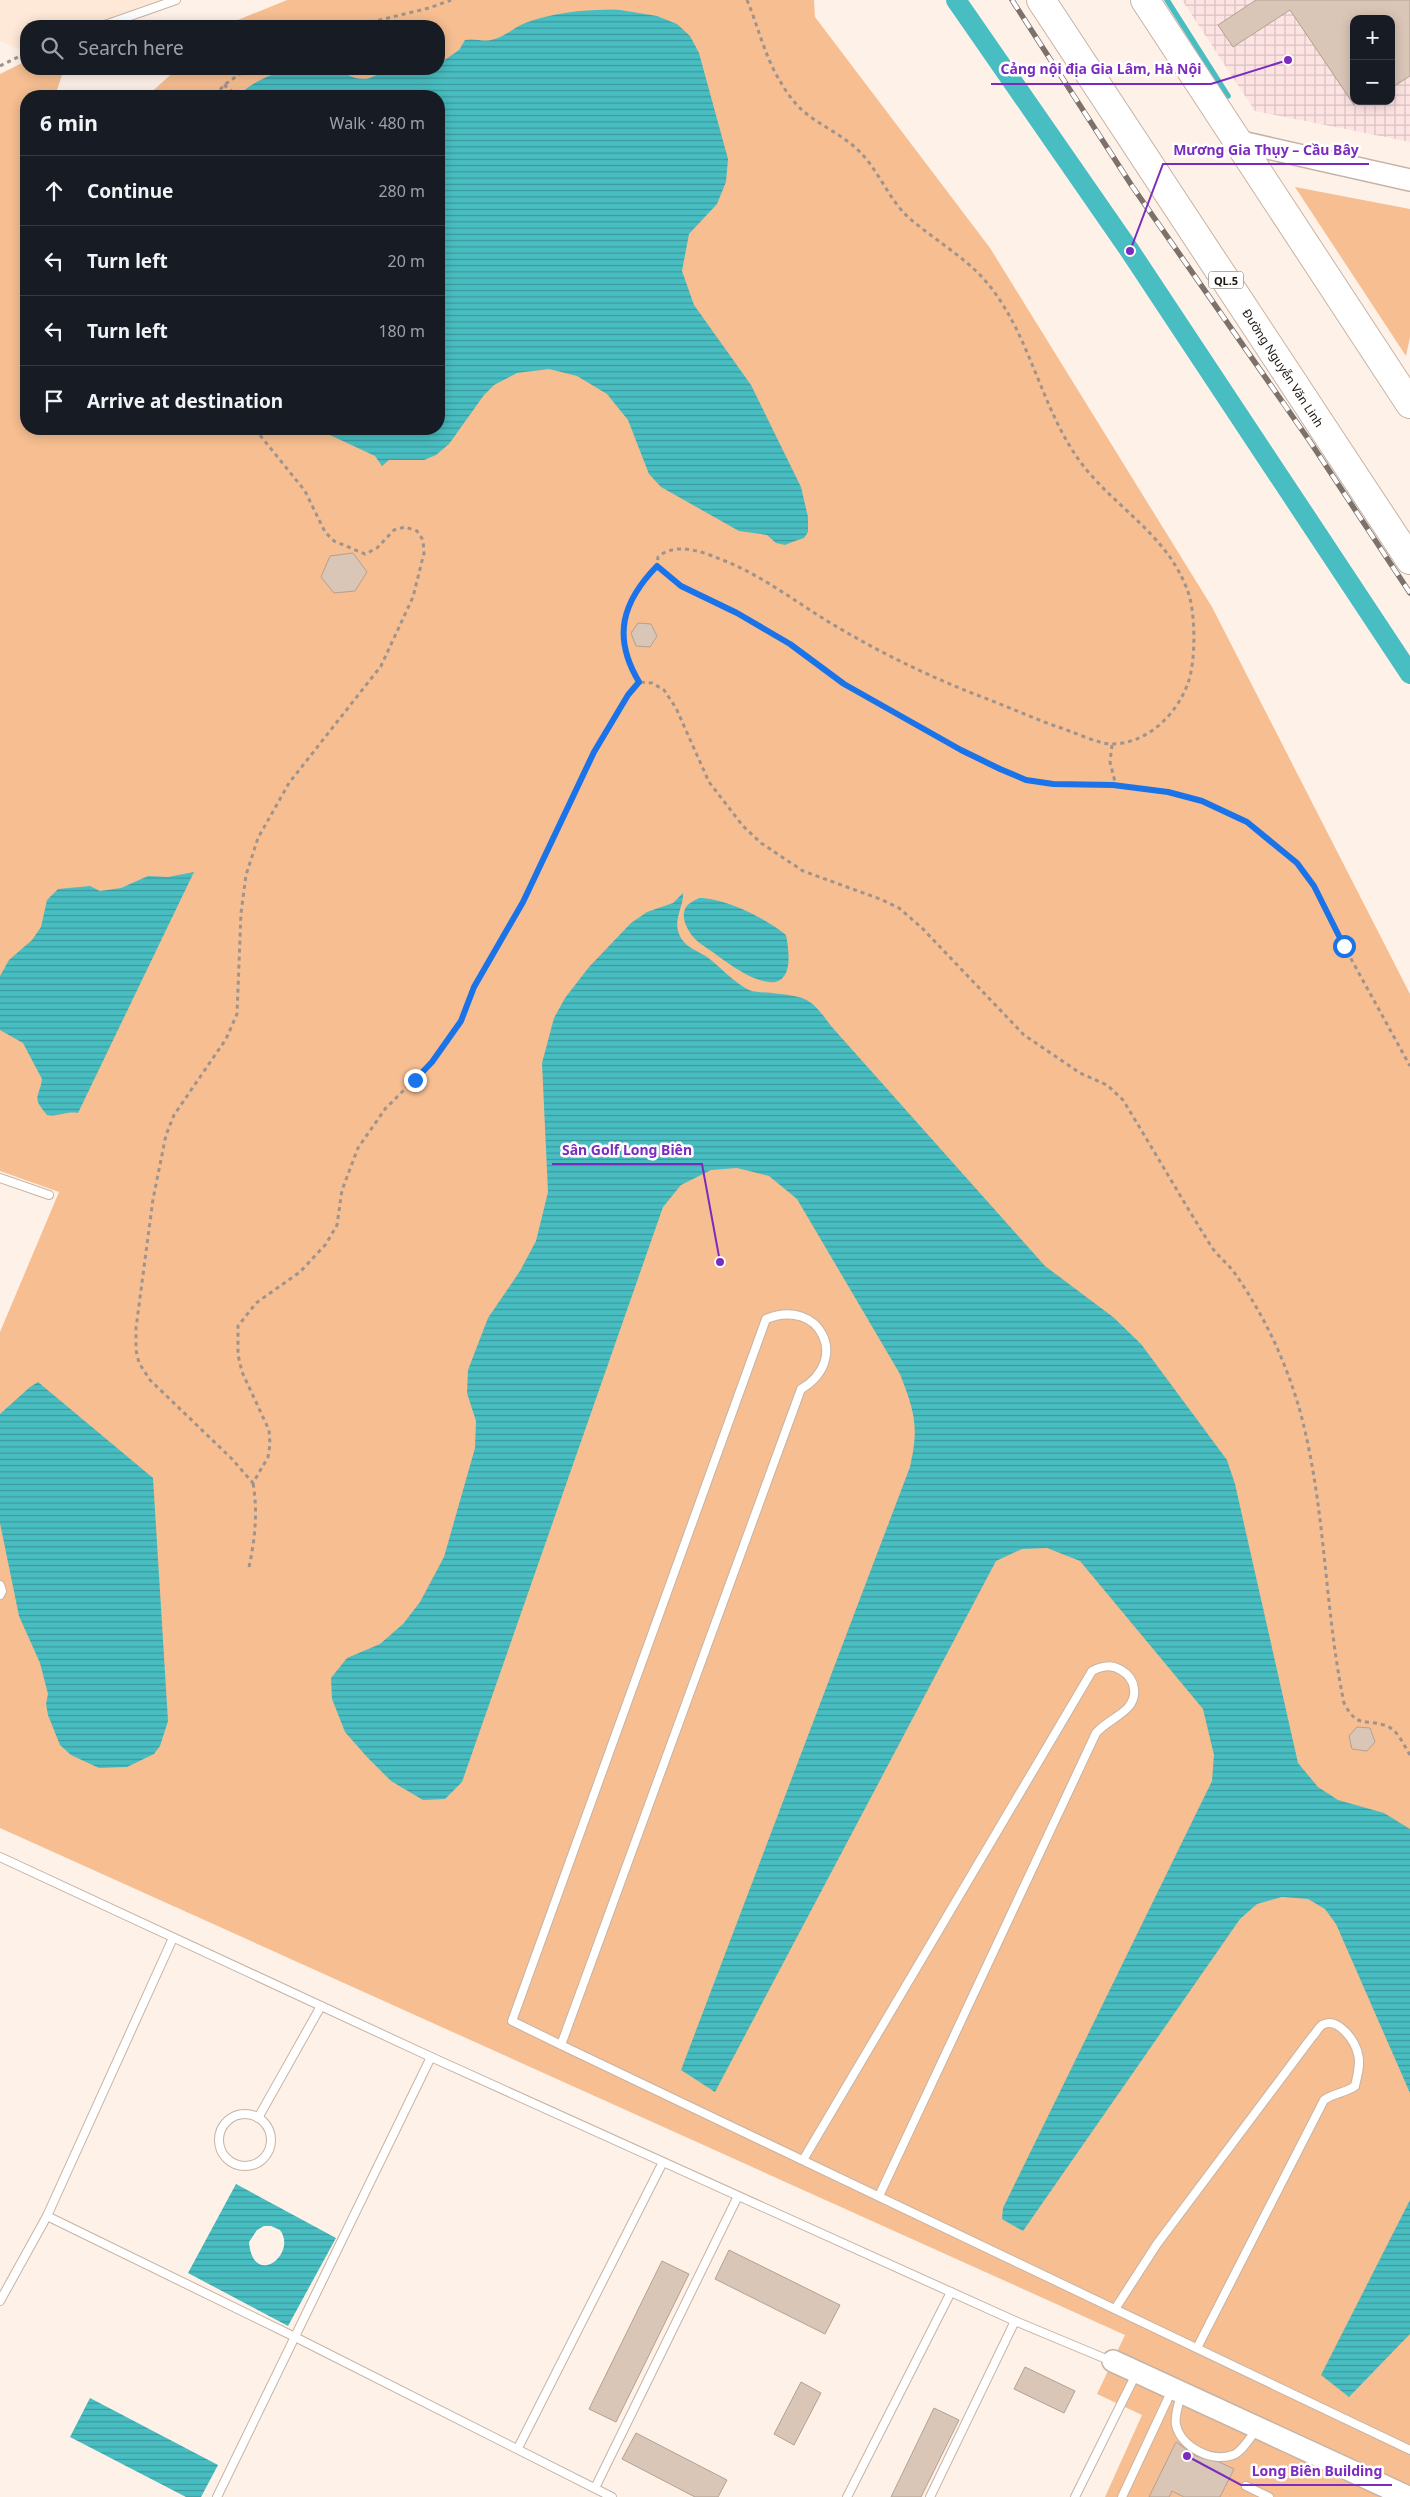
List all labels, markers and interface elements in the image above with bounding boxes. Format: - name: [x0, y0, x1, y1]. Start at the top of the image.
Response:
- map controls: [1350, 15, 1395, 105]
- button: +: [1350, 15, 1395, 60]
- search box: [20, 20, 445, 75]
- icon: search: [38, 34, 66, 62]
- text: Search here: [78, 35, 184, 61]
- callout: Cảng nội địa Gia Lâm, Hà Nội: [991, 55, 1211, 84]
- text: Cảng nội địa Gia Lâm, Hà Nội: [1001, 59, 1201, 78]
- button: −: [1350, 60, 1395, 105]
- text: 6 min: [40, 109, 98, 137]
- text: Walk · 480 m: [330, 112, 425, 134]
- callout: Mương Gia Thụy – Cầu Bây: [1163, 135, 1369, 164]
- text: Mương Gia Thụy – Cầu Bây: [1173, 140, 1359, 159]
- icon: ahead: [40, 177, 68, 205]
- text: Continue: [87, 178, 173, 204]
- text: 280 m: [378, 180, 425, 202]
- icon: left: [40, 247, 68, 275]
- text: Turn left: [87, 248, 168, 274]
- text: 20 m: [388, 250, 425, 272]
- road number: QL.5: [1208, 272, 1244, 288]
- street label: Đường Nguyễn Văn Linh: [1238, 306, 1328, 430]
- icon: left: [40, 317, 68, 345]
- text: Turn left: [87, 318, 168, 344]
- text: 180 m: [378, 320, 425, 342]
- icon: arrive: [40, 387, 68, 415]
- text: Arrive at destination: [87, 388, 283, 414]
- route start: [1333, 935, 1356, 958]
- route end: [404, 1069, 427, 1092]
- callout: Sân Golf Long Biên: [552, 1135, 702, 1164]
- text: Sân Golf Long Biên: [562, 1140, 692, 1159]
- callout: Long Biên Building: [1241, 2456, 1392, 2485]
- text: Long Biên Building: [1252, 2461, 1382, 2480]

